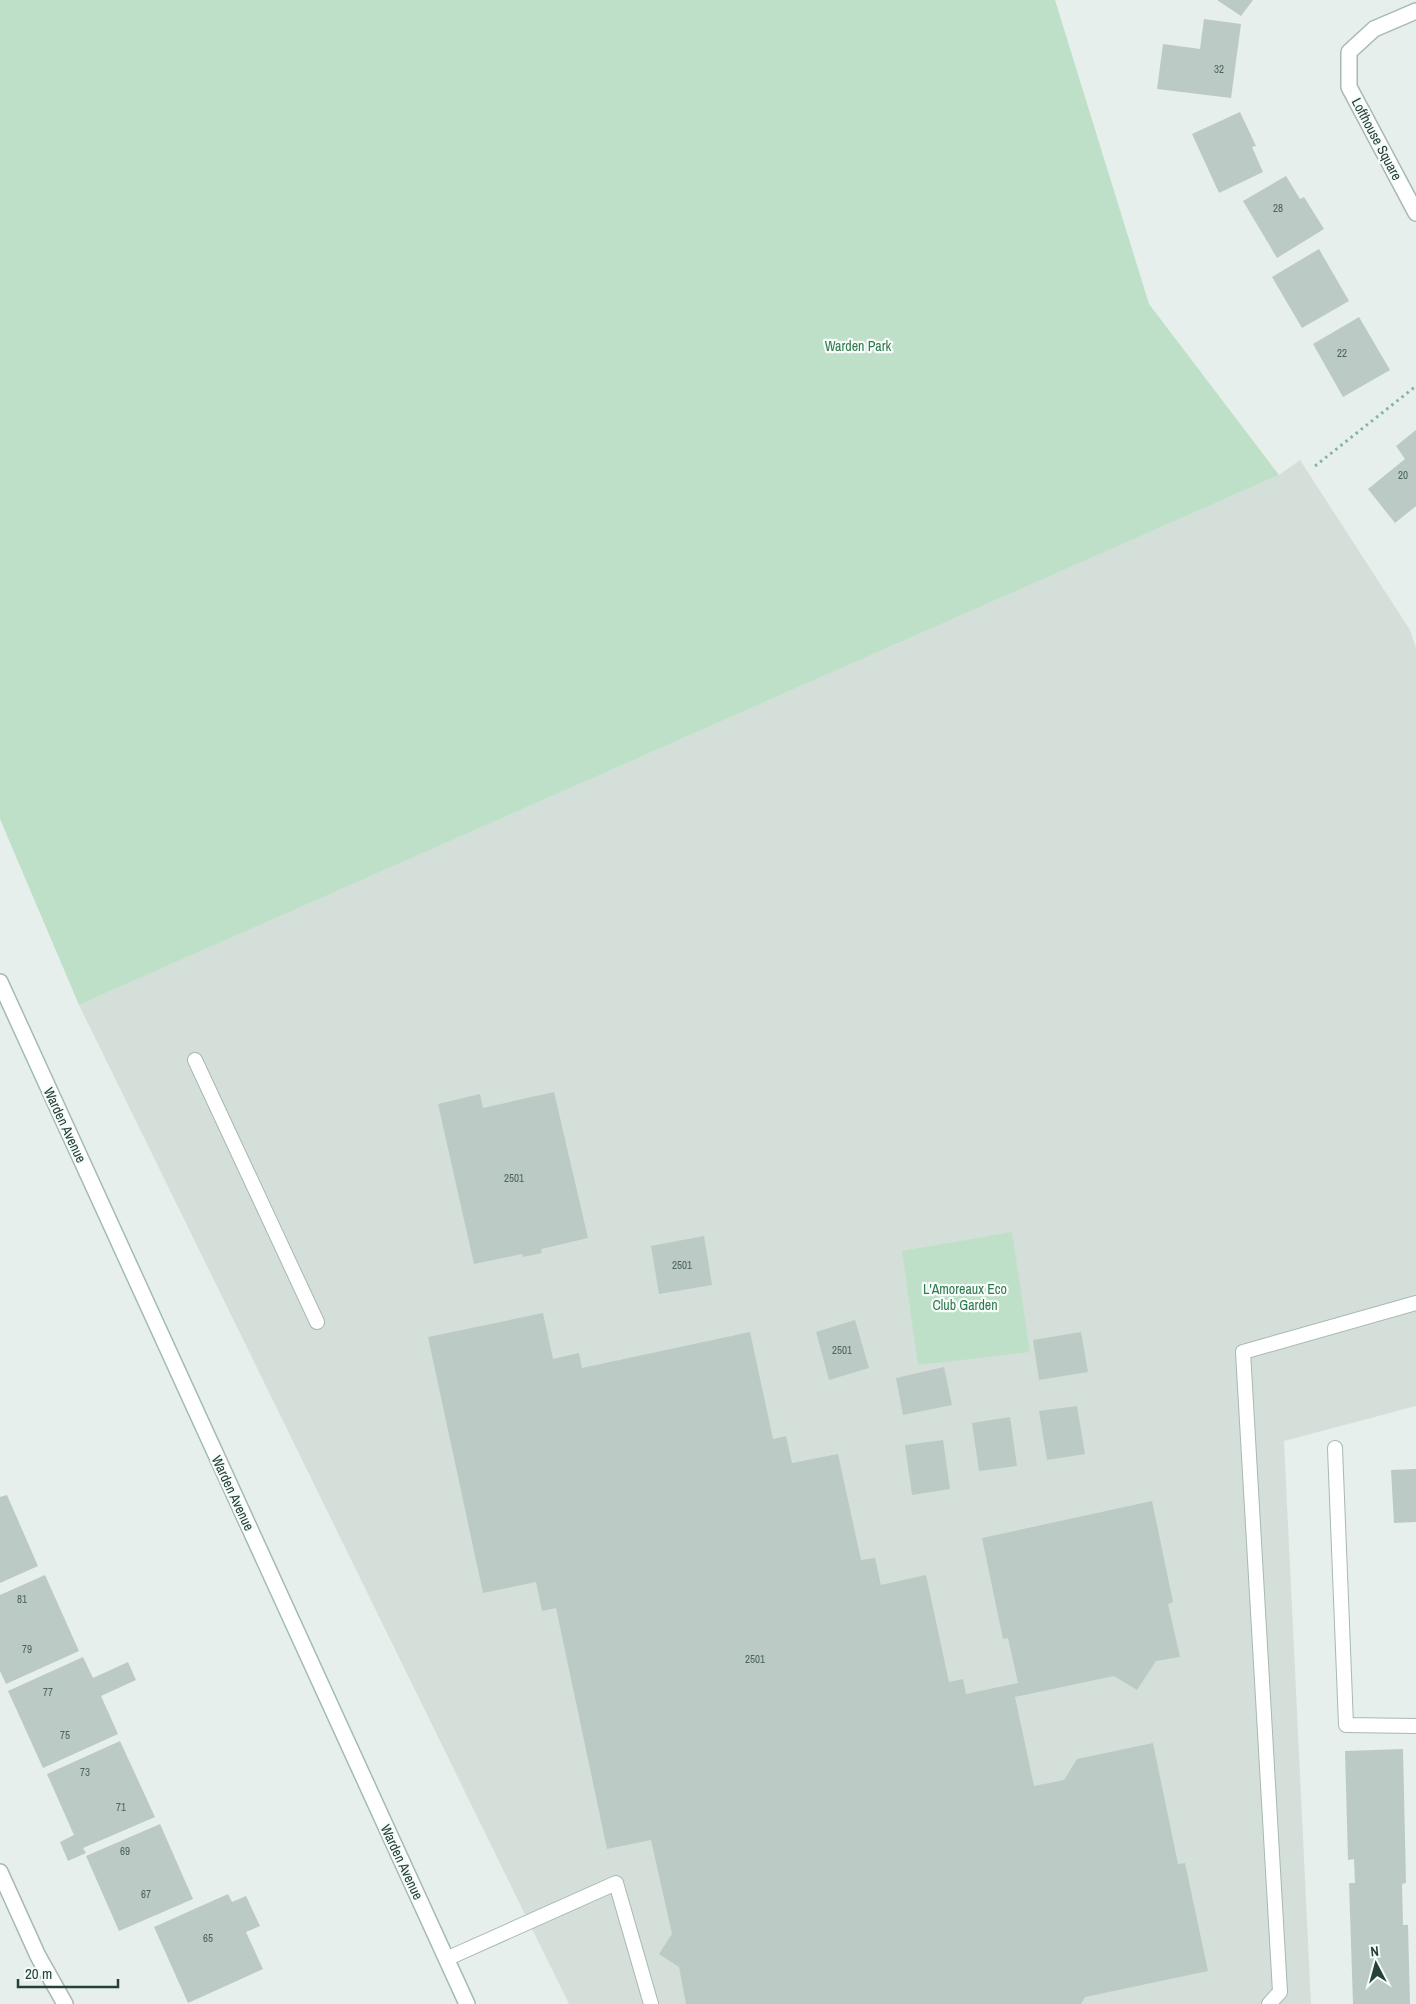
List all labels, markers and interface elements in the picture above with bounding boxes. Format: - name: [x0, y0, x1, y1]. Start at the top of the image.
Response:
- house number: 32: [1214, 62, 1224, 76]
- street label: Lofthouse Square: [1348, 95, 1406, 183]
- house number: 28: [1273, 201, 1283, 215]
- park label: Warden Park: [825, 337, 892, 355]
- house number: 22: [1337, 346, 1347, 360]
- house number: 20: [1398, 468, 1408, 482]
- street label: Warden Avenue: [40, 1084, 90, 1166]
- house number: 2501: [504, 1171, 524, 1185]
- house number: 2501: [672, 1258, 692, 1272]
- park label: L'Amoreaux Eco Club Garden: [923, 1280, 1007, 1314]
- house number: 2501: [832, 1343, 852, 1357]
- street label: Warden Avenue: [208, 1452, 258, 1534]
- house number: 81: [17, 1592, 27, 1606]
- house number: 79: [22, 1642, 32, 1656]
- house number: 2501: [745, 1652, 765, 1666]
- house number: 77: [43, 1685, 53, 1699]
- house number: 75: [60, 1728, 70, 1742]
- house number: 73: [80, 1765, 90, 1779]
- house number: 71: [116, 1800, 126, 1814]
- street label: Warden Avenue: [377, 1821, 427, 1903]
- house number: 69: [120, 1844, 130, 1858]
- house number: 67: [141, 1887, 151, 1901]
- house number: 65: [203, 1931, 213, 1945]
- north arrow: [1351, 1939, 1401, 1989]
- text: N: [1370, 1942, 1380, 1960]
- scale bar: [18, 1956, 118, 1988]
- text: 20 m: [25, 1963, 52, 1984]

